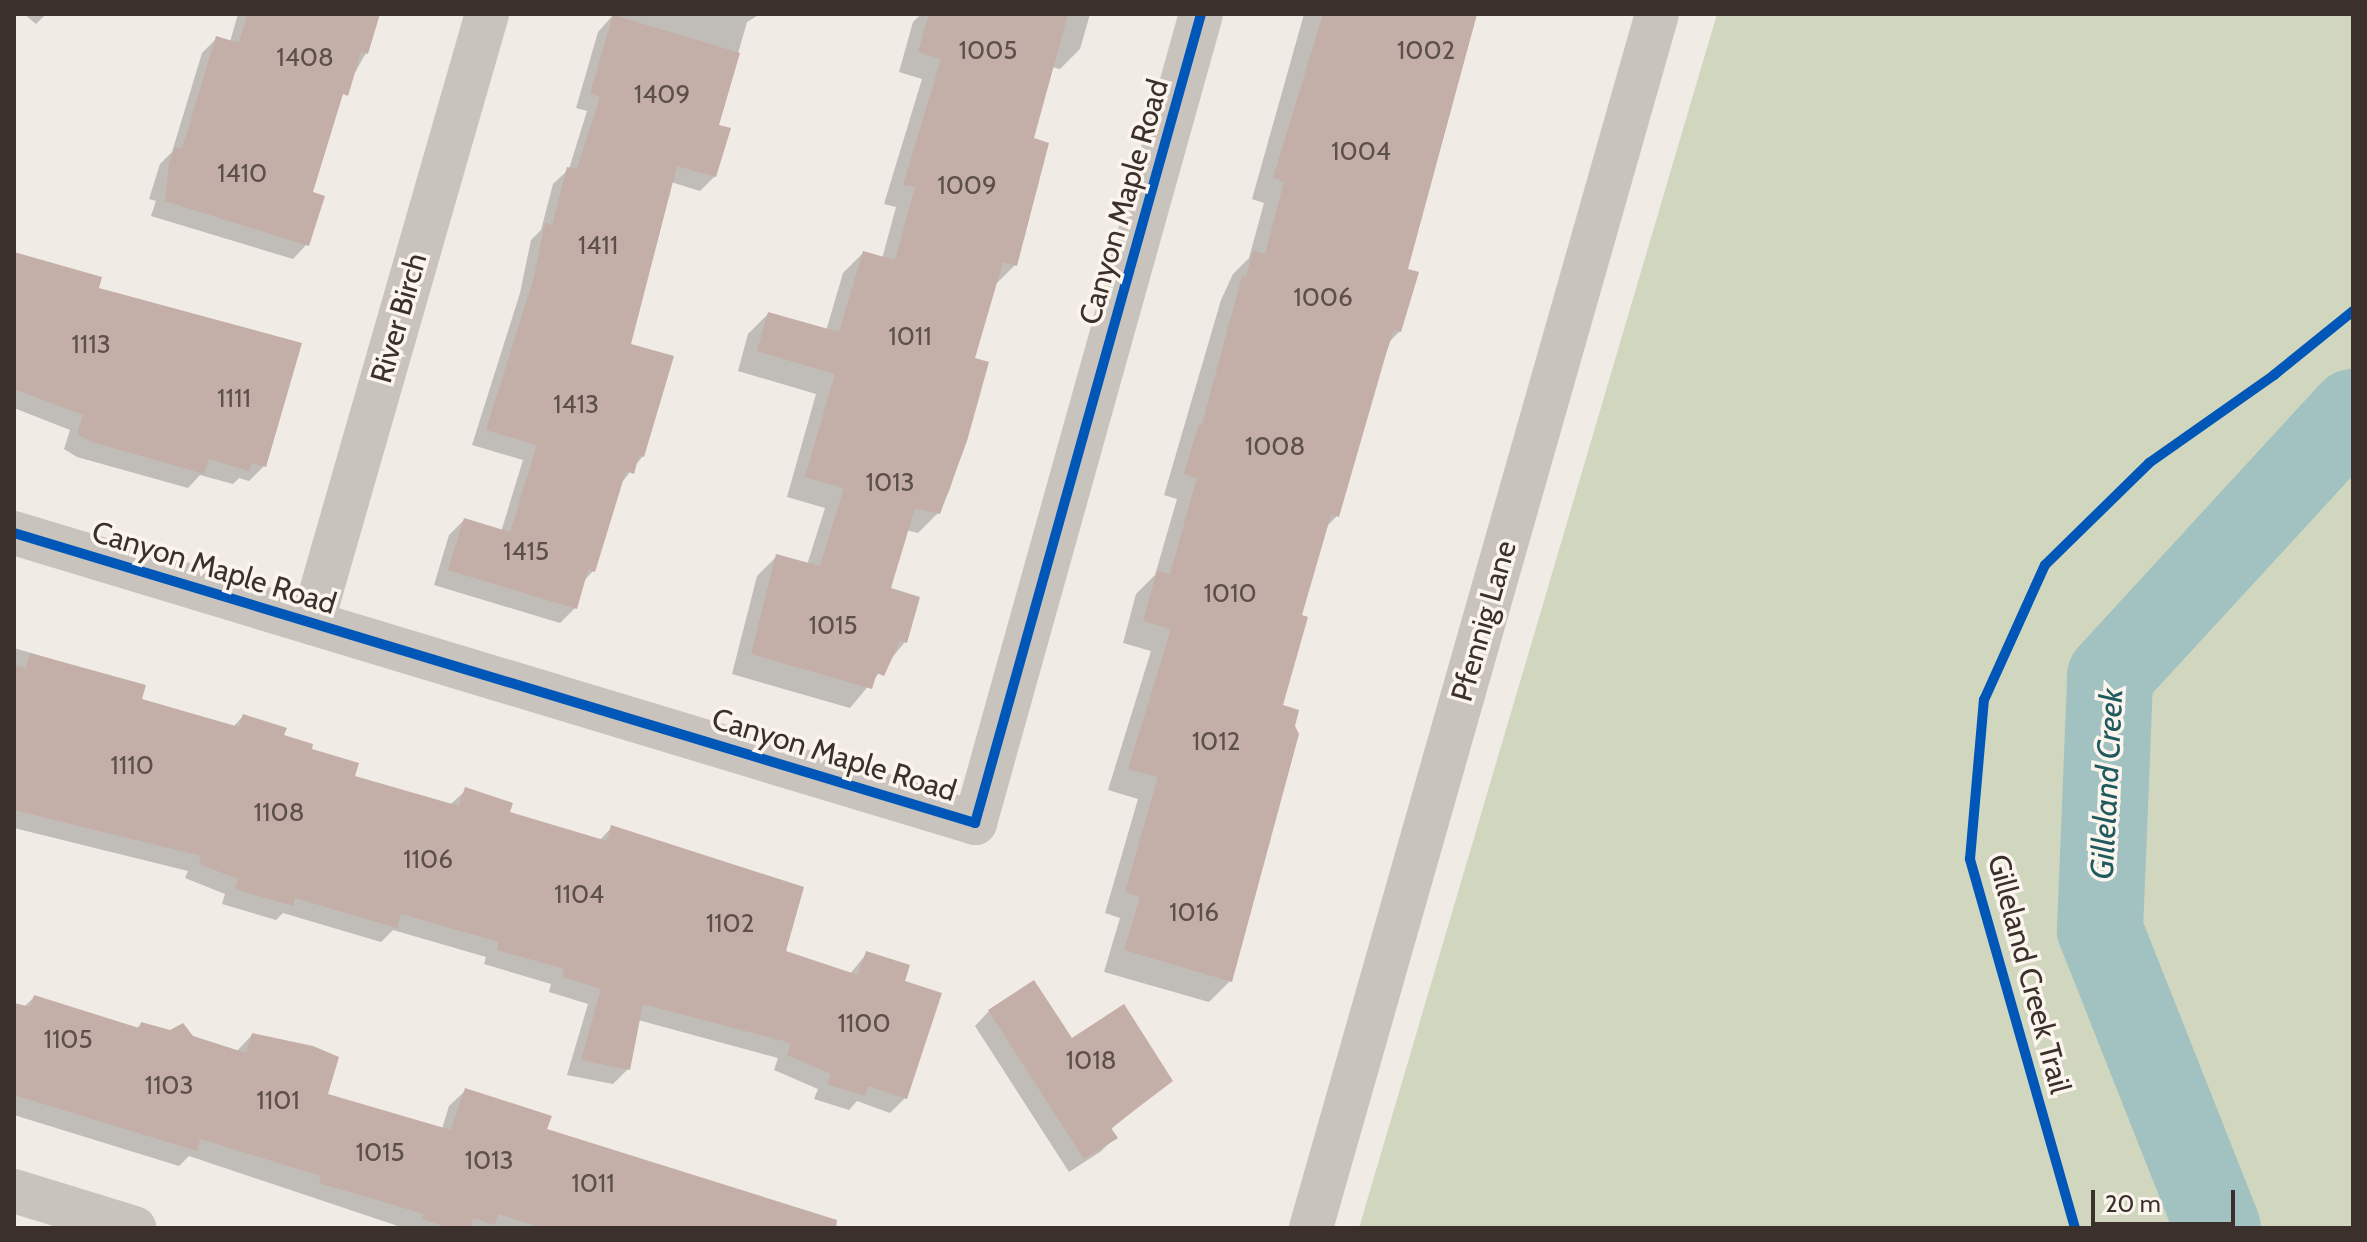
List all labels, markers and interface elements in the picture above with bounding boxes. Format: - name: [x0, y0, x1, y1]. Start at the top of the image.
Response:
- house number: 1005: [959, 35, 1017, 67]
- house number: 1002: [1397, 35, 1455, 67]
- house number: 1408: [276, 42, 334, 74]
- street label: Canyon Maple Road: [1072, 75, 1176, 329]
- house number: 1409: [634, 79, 690, 111]
- house number: 1004: [1331, 136, 1391, 168]
- house number: 1410: [217, 158, 267, 190]
- house number: 1009: [937, 170, 997, 202]
- house number: 1411: [578, 230, 618, 262]
- street label: River Birch: [363, 249, 435, 387]
- house number: 1006: [1293, 282, 1353, 314]
- house number: 1011: [888, 321, 932, 353]
- house number: 1113: [71, 329, 111, 361]
- house number: 1111: [217, 383, 251, 415]
- house number: 1413: [553, 389, 599, 421]
- house number: 1008: [1245, 431, 1305, 463]
- house number: 1013: [865, 467, 915, 499]
- street label: Canyon Maple Road: [88, 514, 340, 622]
- house number: 1415: [503, 536, 549, 568]
- street label: Pfennig Lane: [1444, 537, 1524, 705]
- house number: 1010: [1203, 578, 1257, 610]
- house number: 1015: [808, 610, 858, 642]
- water label: Gilleland Creek: [2083, 688, 2131, 880]
- street label: Canyon Maple Road: [708, 701, 960, 809]
- house number: 1012: [1192, 726, 1240, 758]
- house number: 1110: [110, 750, 154, 782]
- house number: 1108: [254, 797, 304, 829]
- house number: 1106: [403, 844, 453, 876]
- street label: Gilleland Creek Trail: [1980, 850, 2078, 1098]
- house number: 1104: [554, 879, 604, 911]
- house number: 1016: [1169, 897, 1219, 929]
- house number: 1102: [706, 908, 754, 940]
- house number: 1100: [837, 1008, 891, 1040]
- house number: 1105: [43, 1024, 93, 1056]
- house number: 1018: [1066, 1045, 1116, 1077]
- house number: 1103: [144, 1070, 194, 1102]
- house number: 1101: [256, 1085, 300, 1117]
- house number: 1015: [355, 1137, 405, 1169]
- house number: 1013: [464, 1145, 514, 1177]
- house number: 1011: [571, 1168, 615, 1200]
- scale bar: [2095, 1174, 2239, 1224]
- text: 20 m: [2105, 1189, 2161, 1218]

